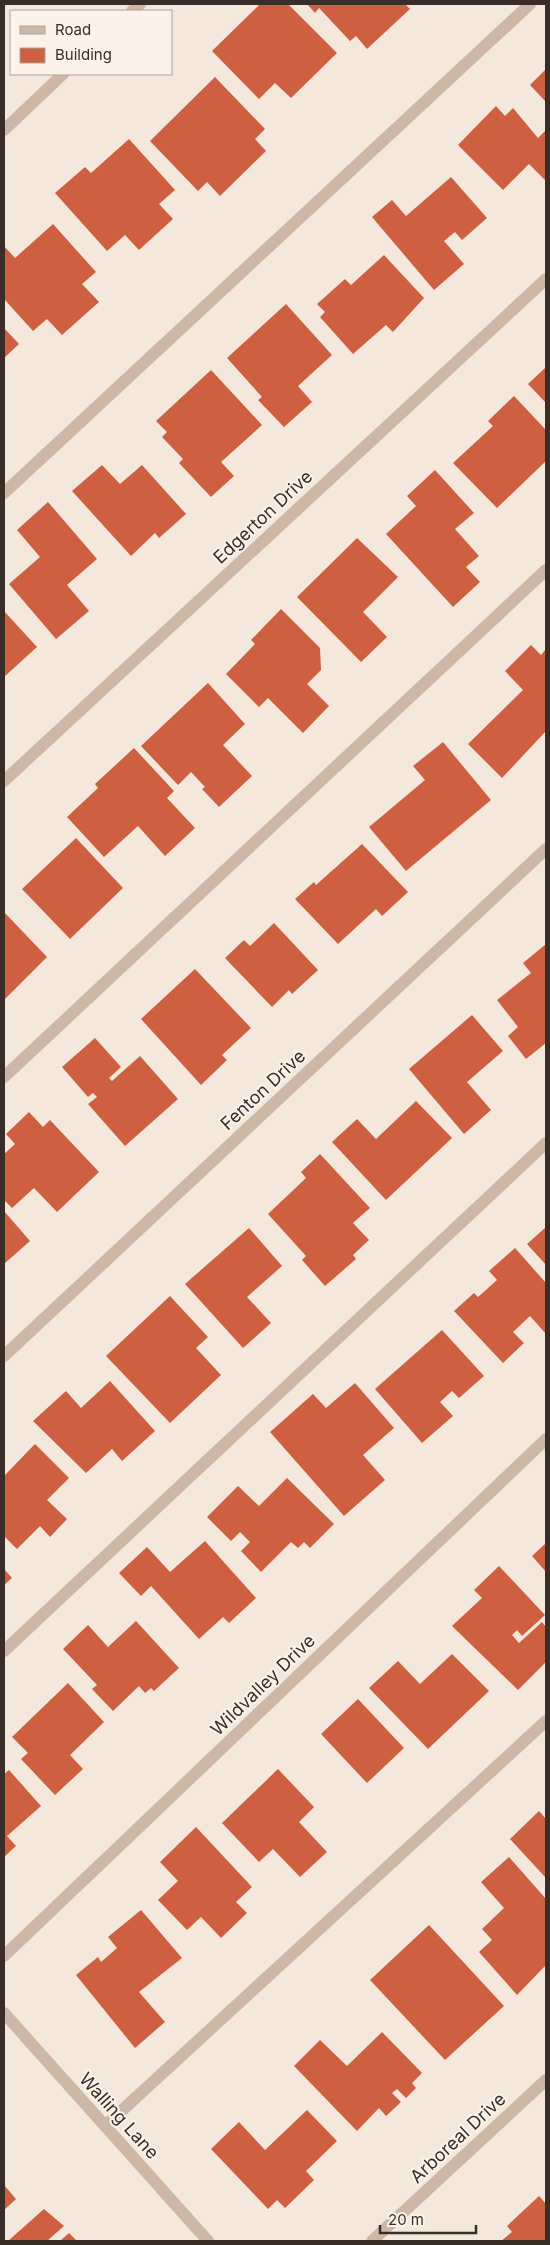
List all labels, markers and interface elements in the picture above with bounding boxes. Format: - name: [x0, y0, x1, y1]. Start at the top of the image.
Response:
- legend: [10, 10, 172, 75]
- text: Road: [55, 20, 91, 39]
- text: Building: [55, 45, 112, 64]
- street label: Edgerton Drive: [209, 466, 316, 568]
- street label: Fenton Drive: [216, 1045, 309, 1134]
- street label: Wildvalley Drive: [206, 1630, 319, 1740]
- street label: Walling Lane: [75, 2068, 163, 2163]
- street label: Arboreal Drive: [406, 2088, 510, 2187]
- scale bar: [380, 2202, 476, 2234]
- text: 20 m: [388, 2210, 424, 2229]

